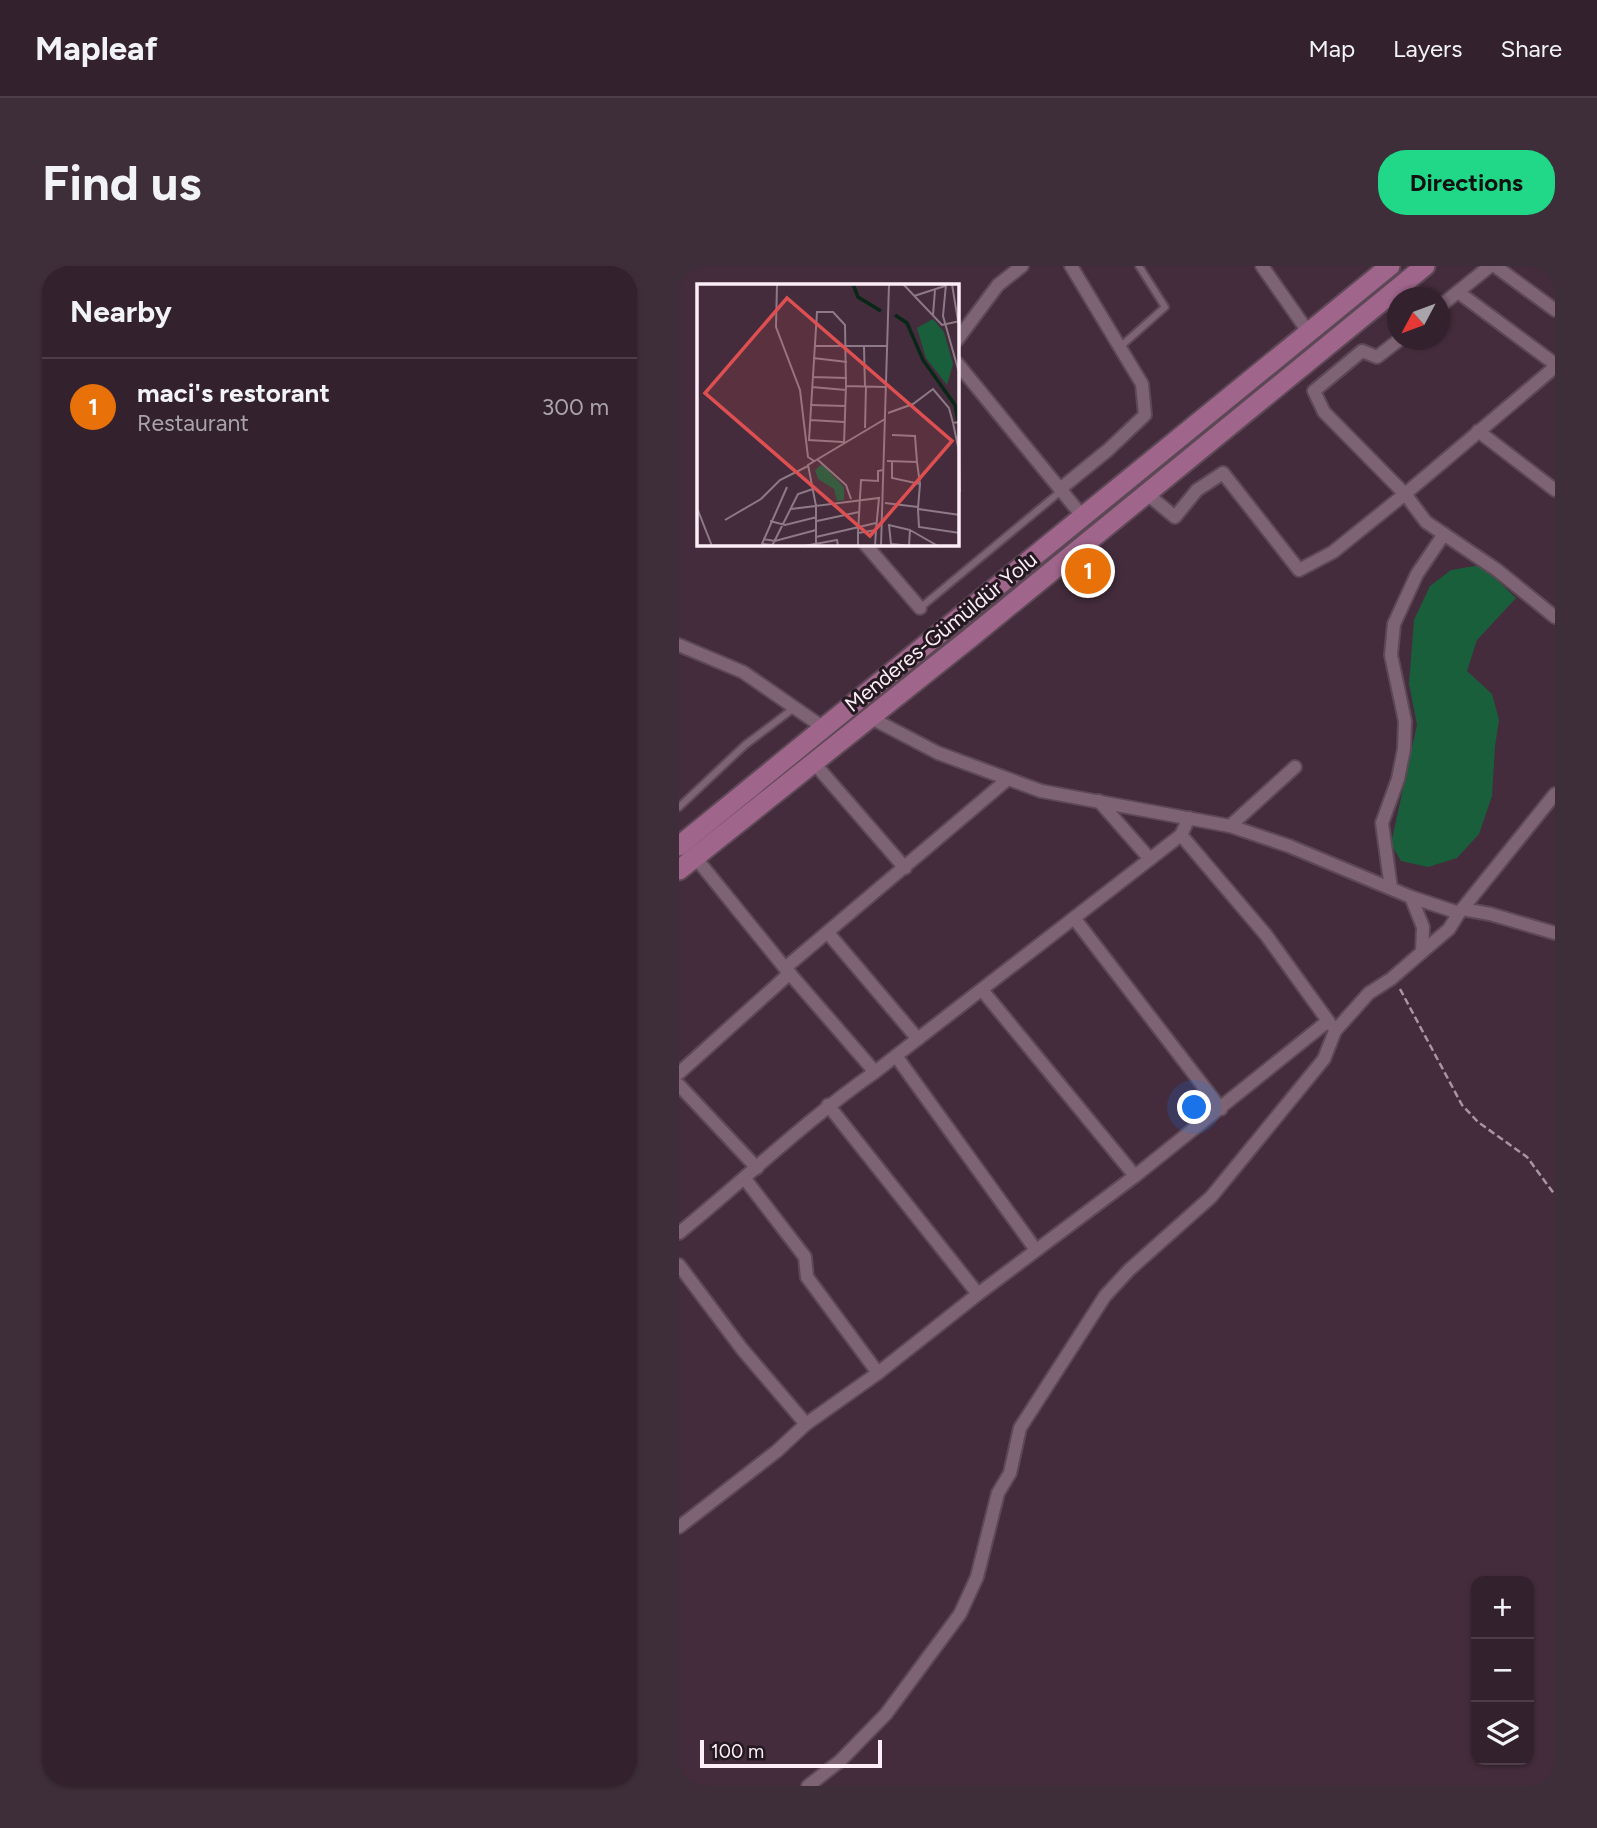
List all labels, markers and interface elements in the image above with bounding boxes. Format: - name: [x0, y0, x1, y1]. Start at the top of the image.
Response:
- text: Mapleaf: [35, 29, 158, 68]
- text: Map: [1308, 34, 1355, 63]
- text: Layers: [1393, 34, 1462, 63]
- text: Share: [1500, 34, 1562, 63]
- button: Directions: [1378, 150, 1555, 215]
- text: Find us: [42, 153, 201, 212]
- inset map: [697, 284, 959, 546]
- north arrow: [1387, 287, 1450, 350]
- text: Nearby: [70, 293, 172, 330]
- text: maci's restorant: [137, 377, 330, 409]
- text: 1: [88, 393, 98, 421]
- text: 300 m: [542, 393, 609, 421]
- text: Restaurant: [137, 409, 249, 437]
- pin: 1: [1065, 545, 1111, 597]
- street label: Menderes-Gümüldür Yolu: [840, 546, 1042, 717]
- your location: [1177, 1090, 1211, 1124]
- map controls: [1471, 1576, 1534, 1765]
- button: +: [1471, 1576, 1534, 1639]
- button: −: [1471, 1639, 1534, 1702]
- button: layers: [1471, 1702, 1534, 1765]
- scale bar: [700, 1737, 882, 1769]
- text: 100 m: [711, 1740, 764, 1763]

